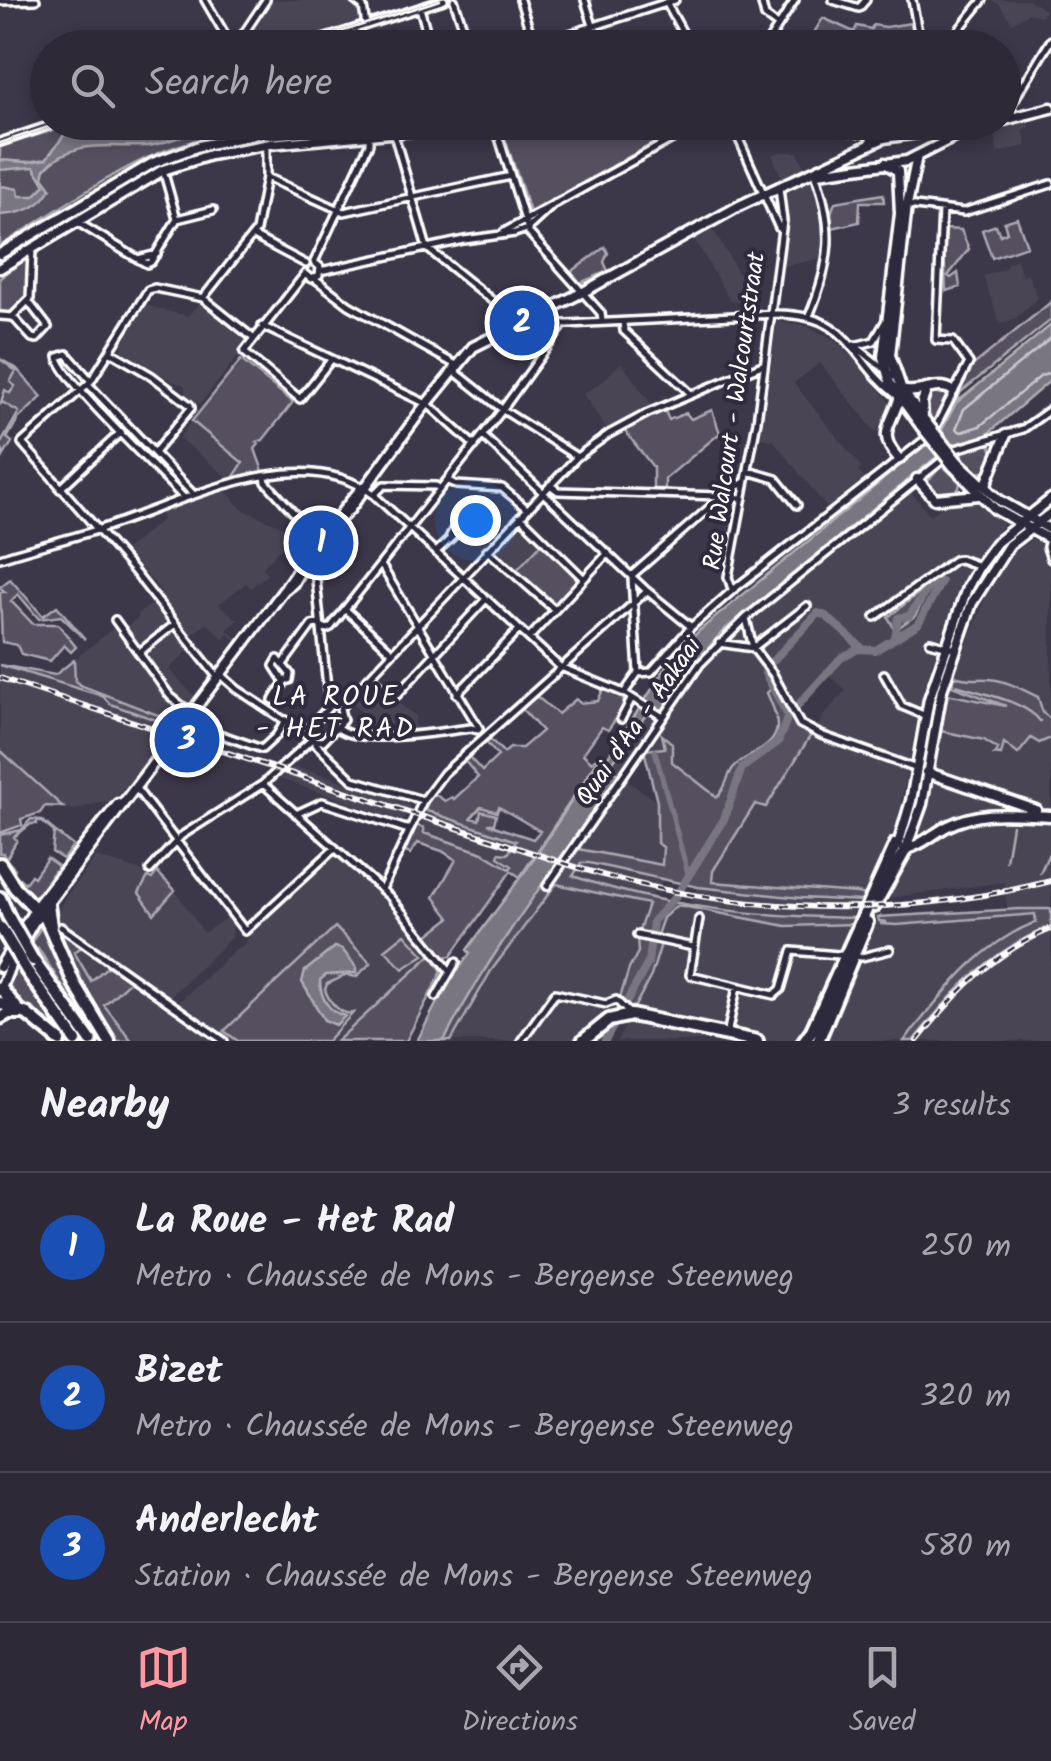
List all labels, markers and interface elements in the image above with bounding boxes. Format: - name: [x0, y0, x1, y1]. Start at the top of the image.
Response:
- search box: [30, 30, 1021, 140]
- text: Search here: [145, 55, 332, 115]
- icon: search: [65, 58, 120, 113]
- street label: Rue Walcourt - Walcourtstraat: [693, 249, 777, 573]
- pin: 2: [490, 286, 554, 360]
- your location: [450, 495, 501, 546]
- pin: 1: [288, 506, 354, 580]
- street label: Quai d'Aa - Aakaai: [566, 628, 713, 815]
- district label: LA ROUE - HET RAD: [256, 675, 416, 752]
- pin: 3: [154, 702, 220, 778]
- text: Nearby: [40, 1073, 169, 1140]
- text: 3 results: [892, 1081, 1011, 1132]
- text: La Roue - Het Rad: [135, 1192, 454, 1252]
- text: 1: [68, 1222, 77, 1273]
- text: 250 m: [921, 1222, 1011, 1273]
- text: Metro · Chaussée de Mons - Bergense Steenweg: [135, 1252, 794, 1303]
- text: Bizet: [135, 1342, 223, 1402]
- text: 2: [63, 1372, 82, 1423]
- text: 320 m: [920, 1372, 1011, 1423]
- text: Metro · Chaussée de Mons - Bergense Steenweg: [135, 1402, 794, 1453]
- text: Anderlecht: [135, 1492, 319, 1552]
- text: 3: [64, 1522, 81, 1573]
- text: 580 m: [920, 1522, 1011, 1573]
- text: Station · Chaussée de Mons - Bergense Steenweg: [135, 1552, 813, 1603]
- tab: Map: [136, 1640, 191, 1745]
- tab: Directions: [462, 1640, 578, 1745]
- tab: Saved: [849, 1640, 915, 1745]

